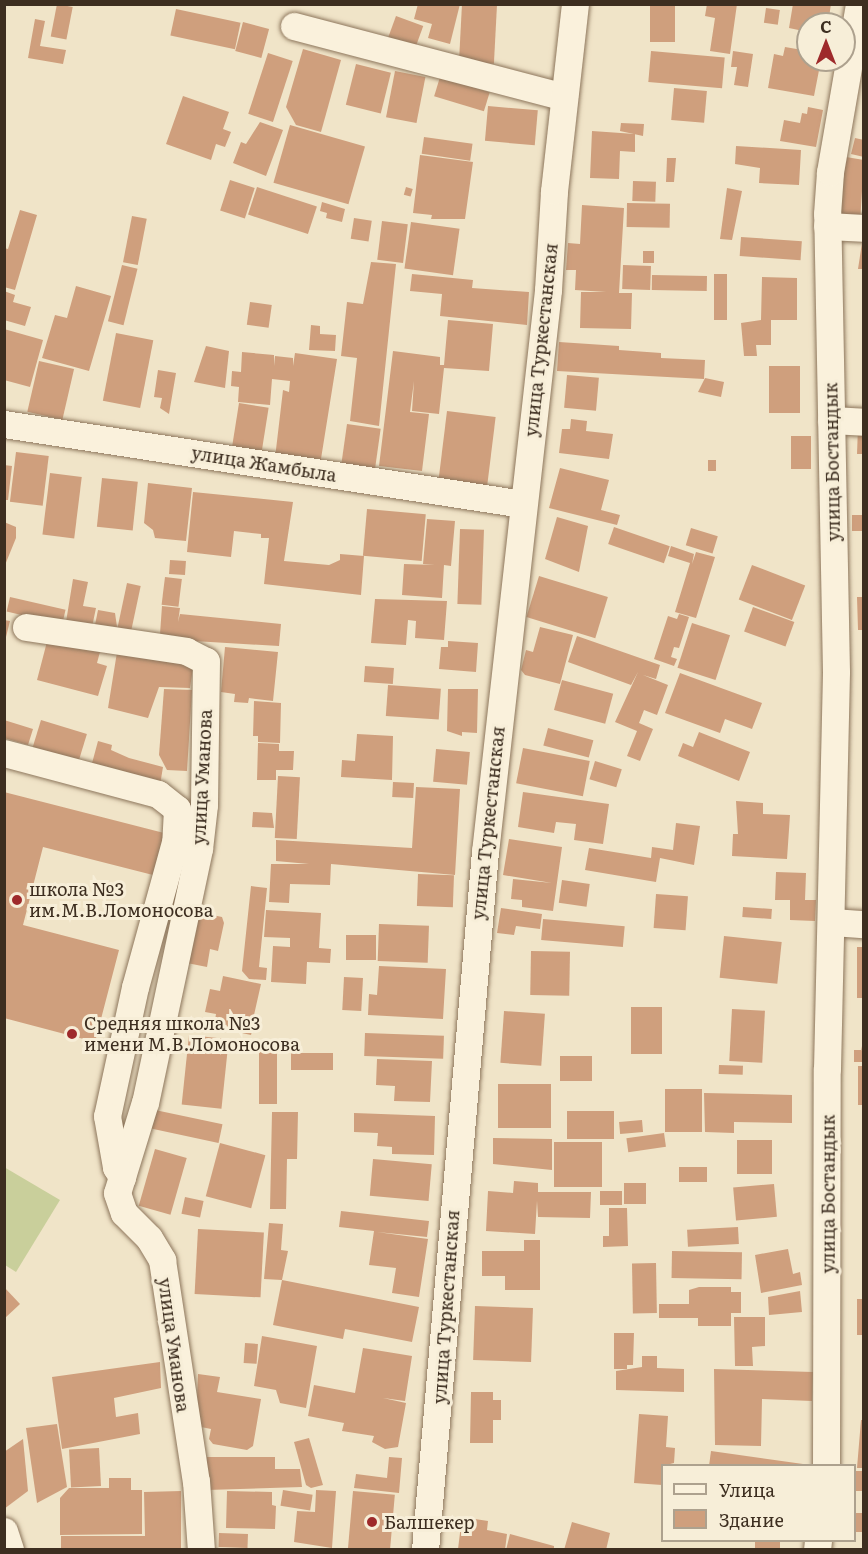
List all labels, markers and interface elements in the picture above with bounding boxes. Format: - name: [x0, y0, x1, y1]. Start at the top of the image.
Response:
- north arrow: [796, 12, 856, 72]
- text: С: [820, 14, 832, 38]
- street label: улица Туркестанская: [520, 242, 562, 438]
- street label: улица Бостандык: [820, 382, 844, 542]
- street label: улица Жамбыла: [190, 442, 338, 486]
- street label: улица Уманова: [188, 709, 216, 845]
- street label: улица Туркестанская: [467, 725, 509, 921]
- place label: школа №3 им.М.В.Ломоносова: [29, 879, 213, 922]
- marker: школа №3 им.М.В.Ломоносова: [10, 893, 24, 907]
- place label: Средняя школа №3 имени М.В.Ломоносова: [84, 1013, 300, 1056]
- marker: Средняя школа №3 имени М.В.Ломоносова: [65, 1027, 79, 1041]
- street label: улица Бостандык: [817, 1115, 839, 1273]
- street label: улица Туркестанская: [428, 1209, 464, 1405]
- street label: улица Уманова: [154, 1276, 194, 1414]
- legend: [661, 1464, 856, 1542]
- text: Улица: [719, 1476, 775, 1503]
- text: Здание: [719, 1506, 784, 1533]
- place label: Балшекер: [384, 1511, 475, 1533]
- marker: Балшекер: [365, 1515, 379, 1529]

